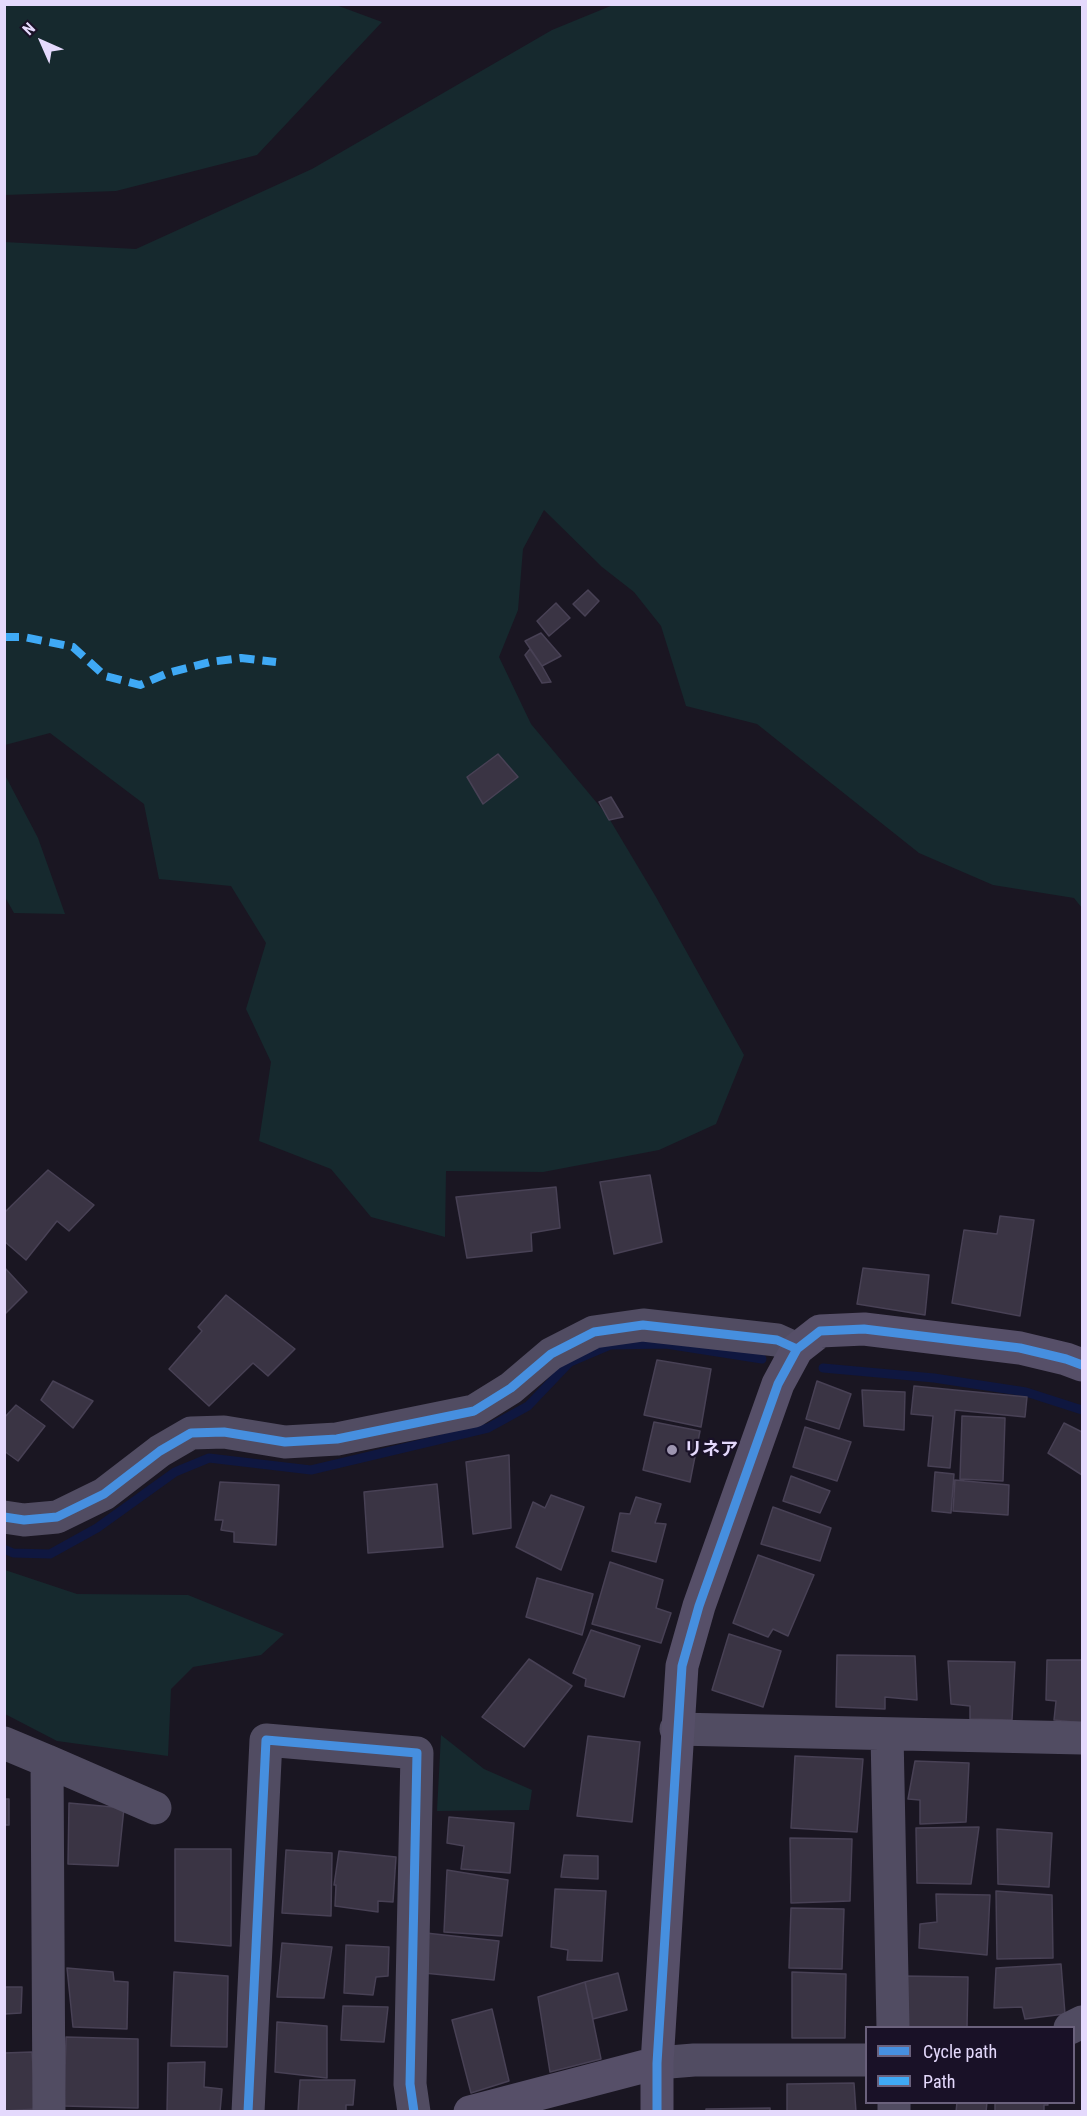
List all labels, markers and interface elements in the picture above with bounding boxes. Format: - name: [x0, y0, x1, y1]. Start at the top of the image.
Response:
- north arrow: [12, 12, 72, 72]
- text: N: [19, 19, 39, 39]
- place label: リネア: [684, 1439, 738, 1461]
- marker: リネア: [665, 1443, 679, 1457]
- legend: [865, 2026, 1075, 2104]
- text: Cycle path: [923, 2041, 997, 2062]
- text: Path: [923, 2071, 956, 2092]

